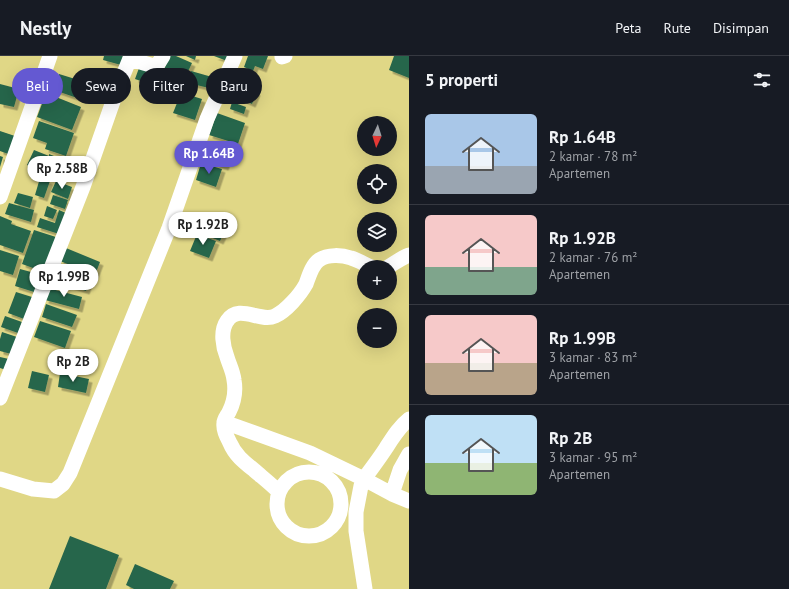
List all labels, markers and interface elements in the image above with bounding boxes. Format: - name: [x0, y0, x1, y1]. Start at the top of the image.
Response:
- text: Nestly: [20, 16, 71, 40]
- text: Peta: [615, 19, 641, 37]
- text: Rute: [663, 19, 691, 37]
- text: Disimpan: [713, 19, 769, 37]
- chip: Beli: [12, 68, 63, 104]
- chip: Sewa: [71, 68, 131, 104]
- chip: Filter: [139, 68, 198, 104]
- chip: Baru: [206, 68, 262, 104]
- text: 5 properti: [425, 69, 498, 91]
- icon: filters: [751, 69, 773, 91]
- north arrow: [357, 116, 397, 156]
- map controls: [357, 116, 397, 348]
- text: Rp 1.64B: [549, 126, 616, 148]
- icon: home: [457, 130, 505, 178]
- pin: Rp 1.64B: [168, 141, 250, 175]
- text: Rp 1.64B: [183, 145, 235, 162]
- text: 2 kamar · 78 m²: [549, 148, 637, 165]
- pin: Rp 2.58B: [21, 156, 103, 190]
- text: Rp 2.58B: [36, 160, 88, 177]
- button: locate: [357, 164, 397, 204]
- text: Apartemen: [549, 165, 610, 182]
- pin: Rp 1.92B: [162, 212, 244, 246]
- button: layers: [357, 212, 397, 252]
- text: Rp 1.92B: [177, 216, 229, 233]
- text: Rp 1.92B: [549, 227, 616, 249]
- icon: home: [457, 231, 505, 279]
- text: 2 kamar · 76 m²: [549, 249, 637, 266]
- button: +: [357, 260, 397, 300]
- pin: Rp 1.99B: [23, 264, 105, 298]
- text: Apartemen: [549, 266, 610, 283]
- text: Rp 1.99B: [38, 268, 90, 285]
- button: −: [357, 308, 397, 348]
- text: Rp 1.99B: [549, 327, 616, 349]
- icon: home: [457, 331, 505, 379]
- pin: Rp 2B: [45, 349, 101, 383]
- text: 3 kamar · 83 m²: [549, 349, 637, 366]
- text: Rp 2B: [56, 353, 90, 370]
- text: Apartemen: [549, 366, 610, 383]
- text: Rp 2B: [549, 427, 592, 449]
- icon: home: [457, 431, 505, 479]
- text: 3 kamar · 95 m²: [549, 449, 637, 466]
- text: Apartemen: [549, 466, 610, 483]

